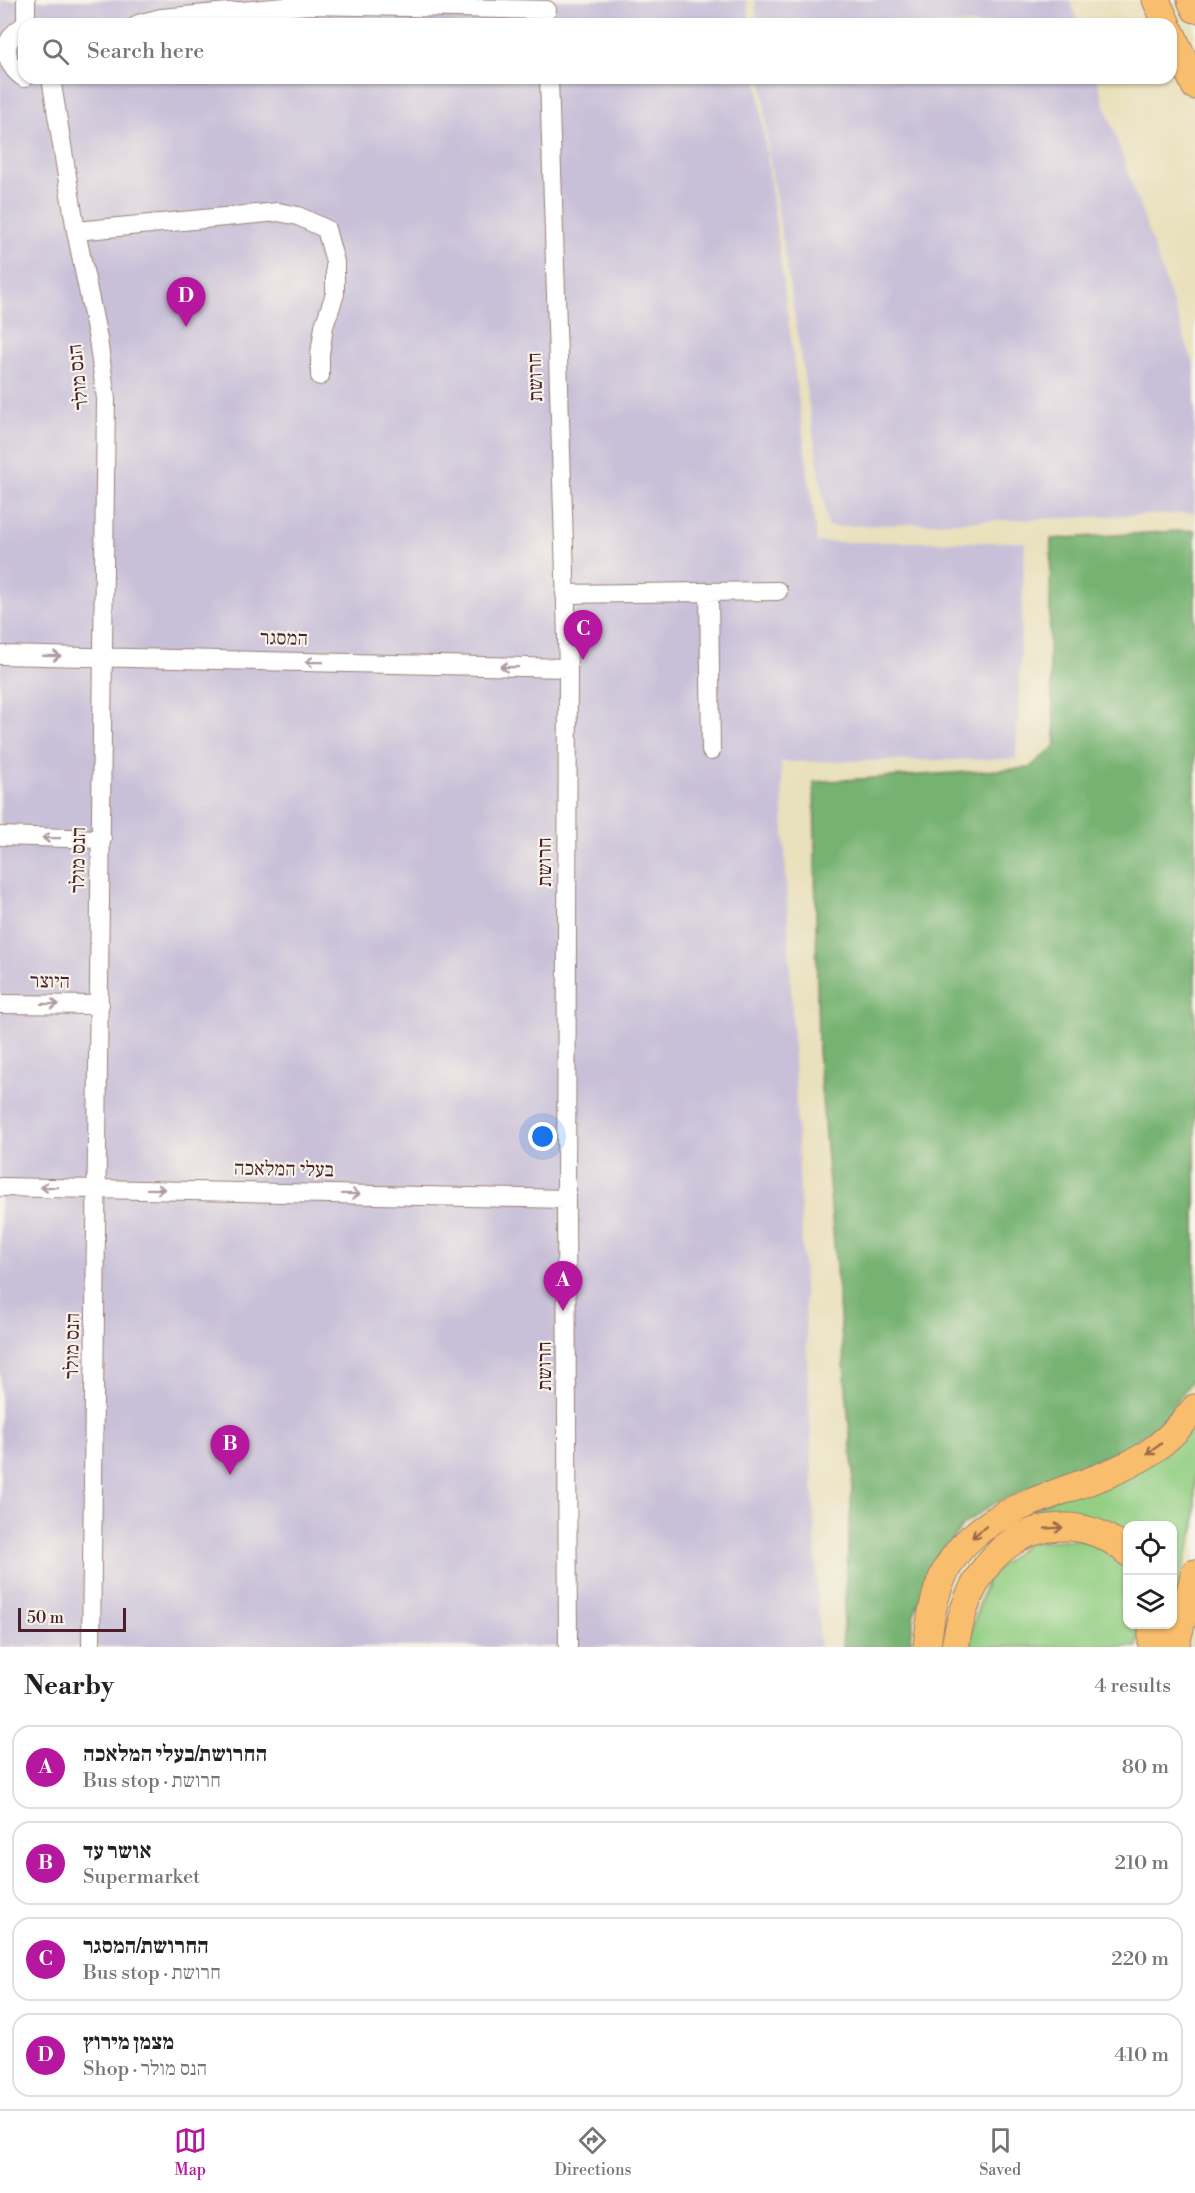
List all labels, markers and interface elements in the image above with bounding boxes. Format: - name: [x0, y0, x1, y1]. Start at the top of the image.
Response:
- search box: [18, 18, 1177, 84]
- icon: search: [39, 35, 72, 68]
- text: Search here: [87, 38, 204, 65]
- pin: D: [166, 278, 206, 327]
- street label: הנס מולר: [63, 343, 95, 411]
- street label: חרושת: [523, 352, 549, 402]
- pin: C: [564, 610, 602, 660]
- street label: המסגר: [260, 626, 308, 652]
- one-way arrow: [41, 650, 61, 662]
- one-way arrow: [305, 656, 325, 668]
- one-way arrow: [500, 661, 520, 672]
- street label: הנס מולר: [66, 827, 92, 893]
- one-way arrow: [41, 832, 61, 843]
- street label: חרושת: [533, 837, 558, 887]
- street label: היוצר: [30, 969, 70, 995]
- one-way arrow: [39, 998, 59, 1010]
- your location: [528, 1122, 557, 1151]
- street label: בעלי המלאכה: [234, 1157, 334, 1183]
- one-way arrow: [39, 1181, 59, 1193]
- one-way arrow: [146, 1183, 166, 1195]
- one-way arrow: [341, 1188, 361, 1200]
- pin: A: [544, 1262, 582, 1311]
- street label: הנס מולר: [60, 1313, 86, 1379]
- street label: חרושת: [533, 1341, 558, 1391]
- pin: B: [210, 1426, 250, 1475]
- one-way arrow: [1146, 1442, 1162, 1455]
- map controls: [1123, 1521, 1177, 1629]
- button: locate: [1123, 1521, 1177, 1575]
- one-way arrow: [1043, 1522, 1063, 1533]
- one-way arrow: [971, 1525, 987, 1538]
- button: layers: [1123, 1575, 1177, 1629]
- scale bar: [18, 1605, 126, 1632]
- text: 50 m: [27, 1608, 64, 1628]
- text: Nearby: [24, 1670, 114, 1702]
- text: 4 results: [1094, 1674, 1171, 1699]
- text: החרושת/בעלי המלאכה: [83, 1741, 267, 1768]
- text: A: [38, 1755, 53, 1780]
- text: 80 m: [1122, 1755, 1169, 1780]
- text: Bus stop · חרושת: [83, 1769, 221, 1794]
- text: אושר עד: [83, 1838, 152, 1865]
- text: B: [38, 1851, 53, 1876]
- text: 210 m: [1114, 1851, 1169, 1876]
- text: Supermarket: [83, 1865, 200, 1890]
- text: החרושת/המסגר: [83, 1933, 209, 1960]
- text: C: [38, 1947, 53, 1972]
- text: 220 m: [1111, 1947, 1169, 1972]
- text: Bus stop · חרושת: [83, 1961, 221, 1986]
- text: מצמן מירוץ: [83, 2029, 174, 2056]
- text: D: [38, 2043, 53, 2068]
- text: 410 m: [1114, 2043, 1169, 2068]
- text: Shop · הנס מולר: [83, 2057, 207, 2082]
- tab: Map: [174, 2124, 207, 2180]
- tab: Directions: [554, 2124, 632, 2180]
- tab: Saved: [979, 2124, 1021, 2180]

